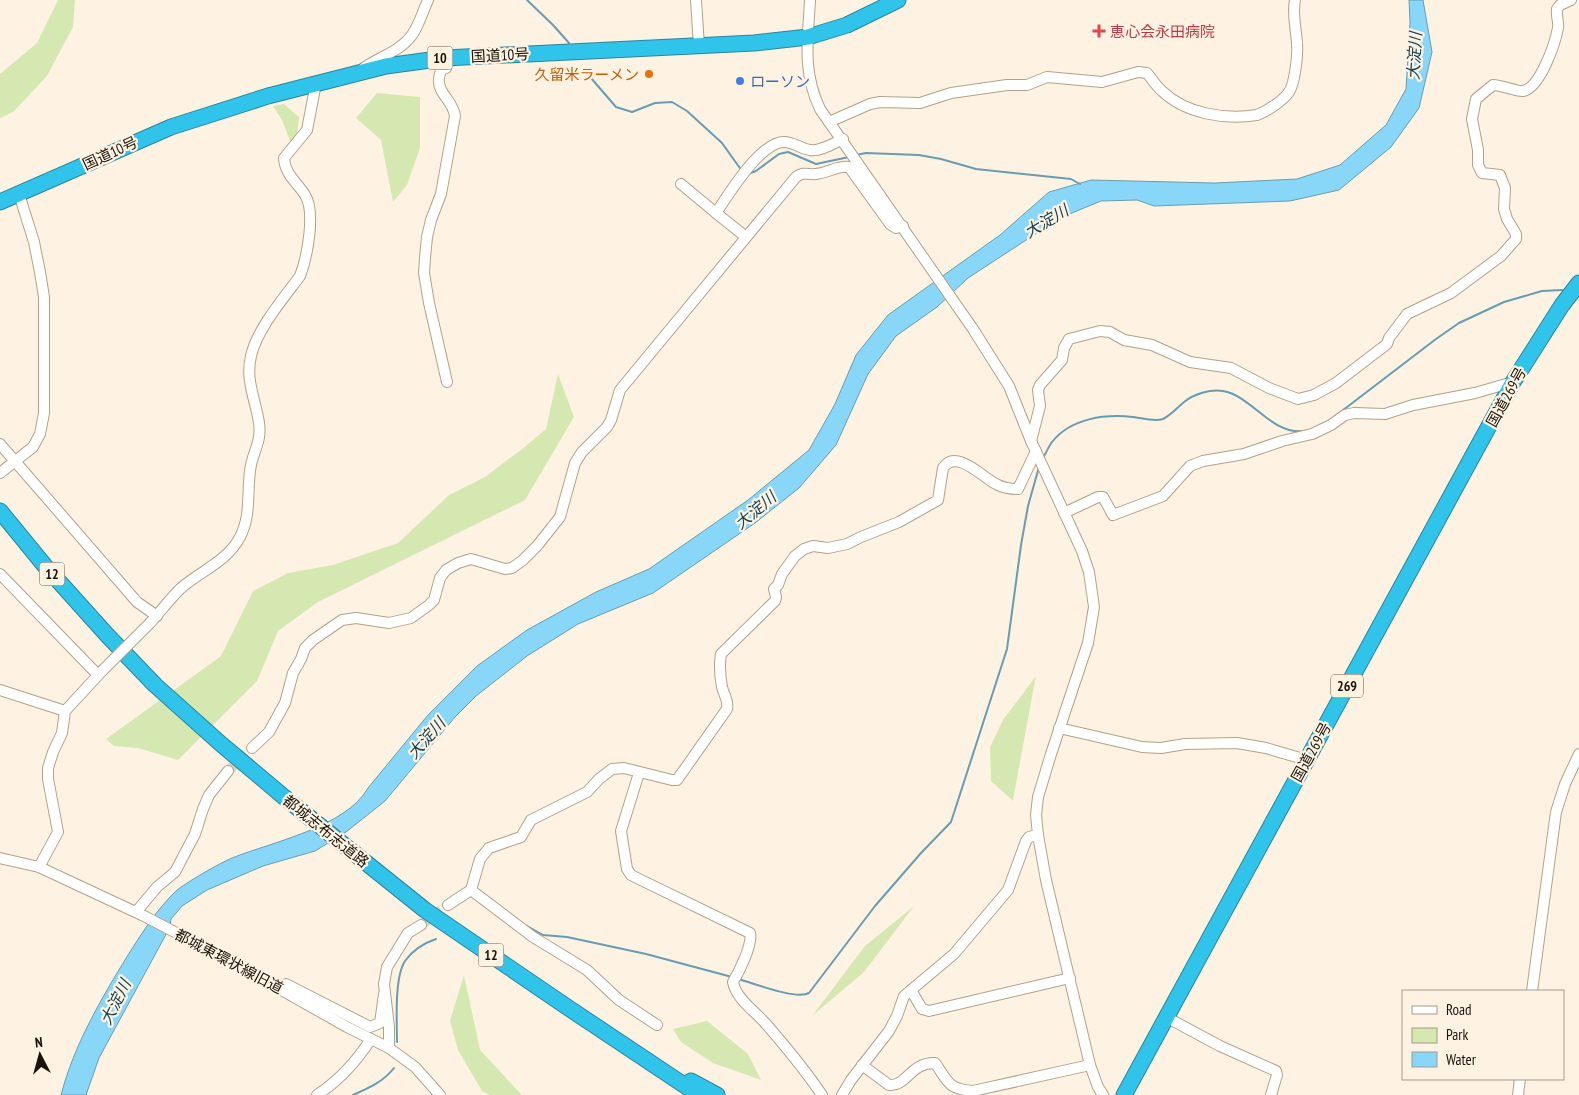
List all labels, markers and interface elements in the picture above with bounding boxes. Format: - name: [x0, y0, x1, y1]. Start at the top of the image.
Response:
- place label: 恵心会永田病院: [1110, 22, 1215, 41]
- marker: 恵心会永田病院: [1092, 24, 1106, 38]
- water label: 大淀川: [1403, 30, 1425, 80]
- street label: 国道10号: [470, 44, 530, 66]
- road number: 10: [428, 46, 452, 70]
- place label: 久留米ラーメン: [535, 65, 639, 84]
- marker: 久留米ラーメン: [643, 68, 655, 80]
- place label: ローソン: [750, 72, 810, 91]
- marker: ローソン: [734, 75, 746, 87]
- street label: 国道10号: [79, 132, 141, 174]
- water label: 大淀川: [1020, 199, 1073, 242]
- street label: 国道269号: [1482, 364, 1530, 430]
- water label: 大淀川: [730, 486, 781, 533]
- road number: 12: [40, 562, 64, 586]
- road number: 269: [1331, 674, 1363, 698]
- water label: 大淀川: [403, 712, 451, 763]
- street label: 国道269号: [1287, 719, 1335, 785]
- street label: 都城志布志道路: [279, 791, 373, 871]
- street label: 都城東環状線旧道: [172, 924, 286, 998]
- road number: 12: [478, 944, 504, 966]
- water label: 大淀川: [95, 974, 136, 1028]
- legend: [1402, 990, 1564, 1080]
- text: Road: [1446, 1000, 1472, 1019]
- text: Park: [1446, 1025, 1468, 1044]
- north arrow: [15, 1030, 65, 1080]
- text: N: [34, 1033, 43, 1051]
- text: Water: [1446, 1050, 1477, 1069]

